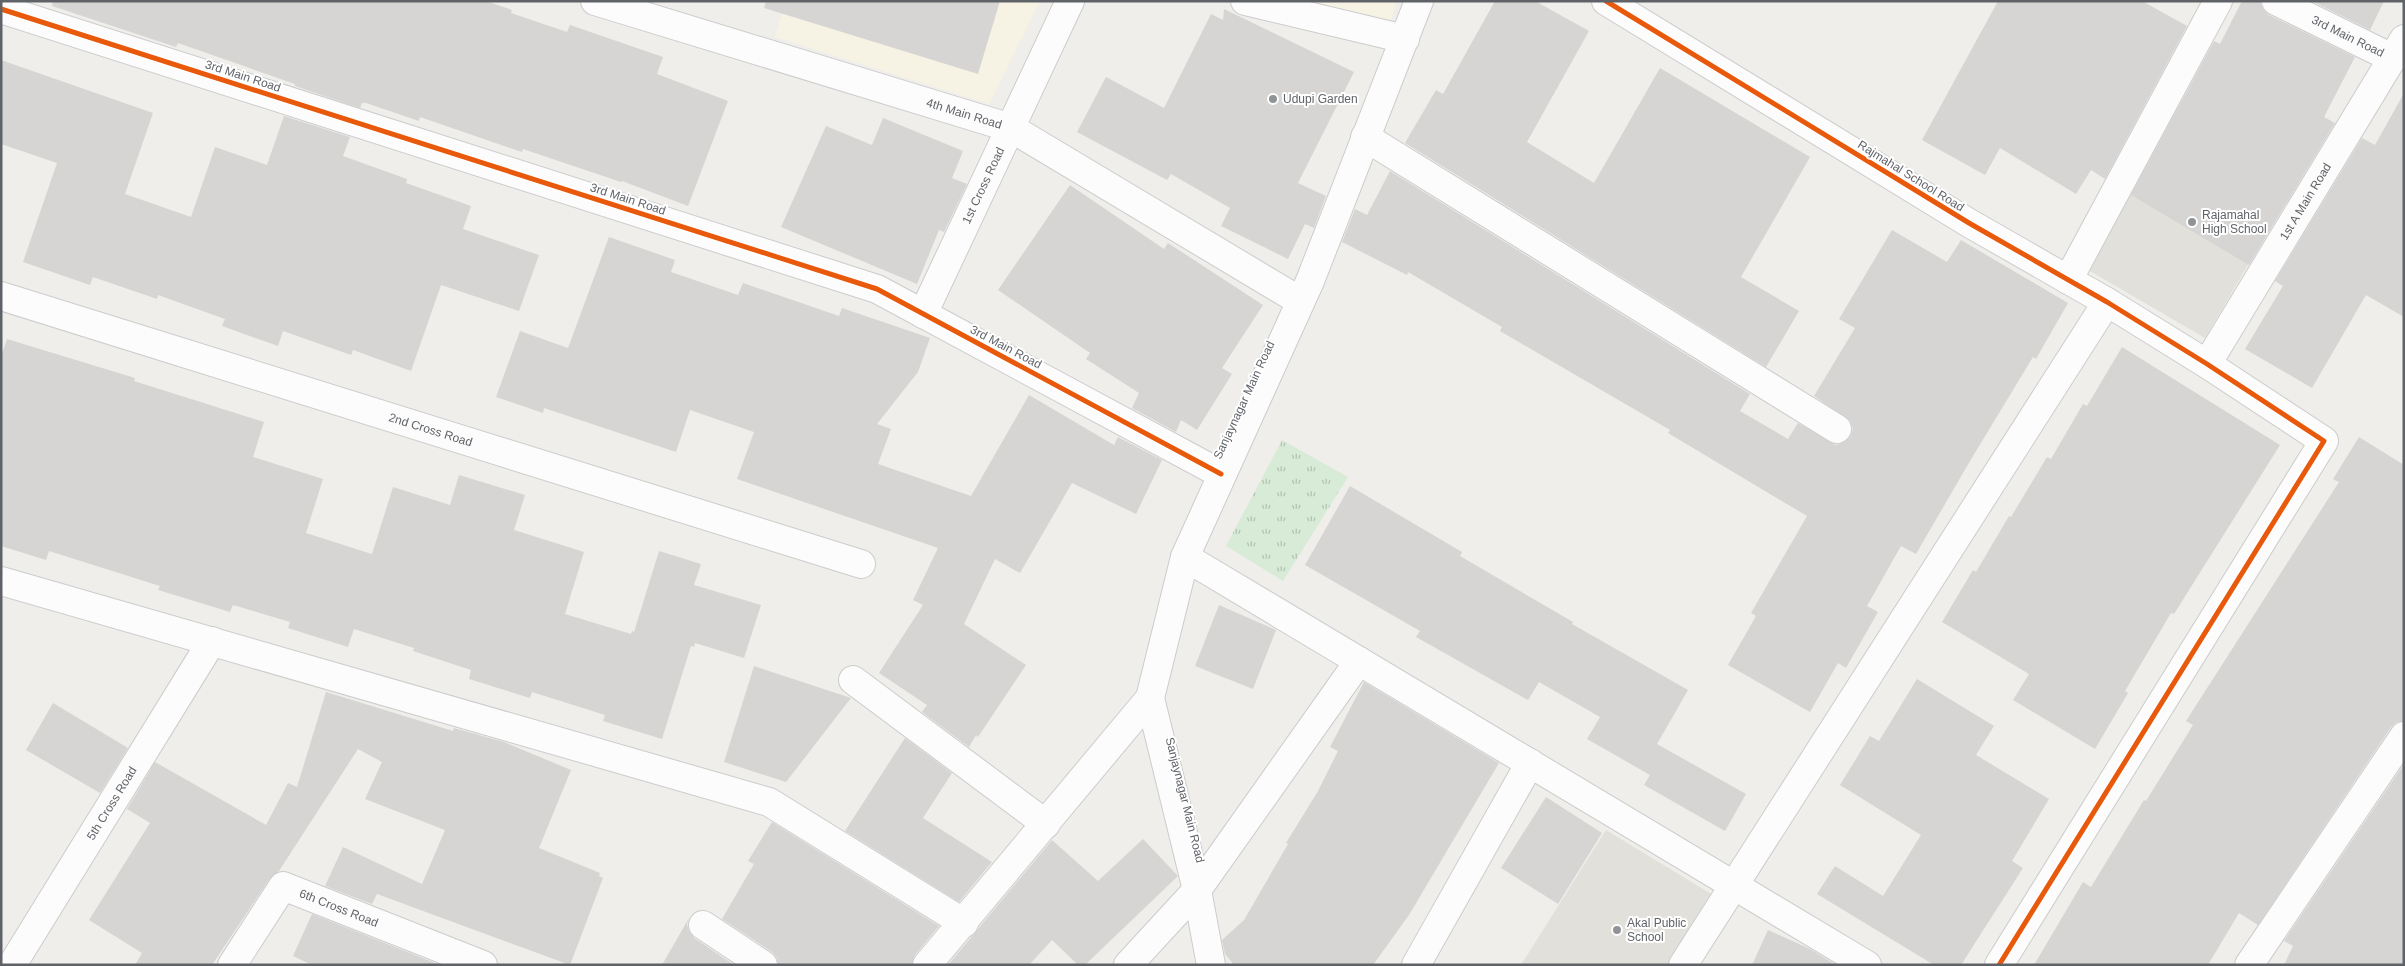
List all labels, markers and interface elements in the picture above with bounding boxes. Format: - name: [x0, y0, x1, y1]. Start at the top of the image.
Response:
- street label: 3rd Main Road: [2309, 13, 2386, 60]
- street label: 3rd Main Road: [203, 57, 283, 95]
- place label: Udupi Garden: [1283, 92, 1358, 106]
- marker: Udupi Garden: [1267, 93, 1279, 105]
- street label: 4th Main Road: [925, 96, 1004, 132]
- street label: Rajmahal School Road: [1855, 138, 1967, 214]
- street label: 1st Cross Road: [959, 145, 1007, 226]
- street label: 1st A Main Road: [2277, 160, 2334, 243]
- street label: 3rd Main Road: [588, 180, 668, 218]
- place label: Rajamahal High School: [2202, 208, 2267, 236]
- marker: Rajamahal High School: [2186, 216, 2198, 228]
- street label: 3rd Main Road: [968, 322, 1044, 372]
- street label: Sanjaynagar Main Road: [1210, 339, 1278, 461]
- street label: 2nd Cross Road: [387, 410, 474, 449]
- street label: Sanjaynagar Main Road: [1163, 736, 1207, 864]
- street label: 5th Cross Road: [84, 764, 140, 843]
- street label: 6th Cross Road: [297, 886, 380, 930]
- place label: Akal Public School: [1627, 916, 1686, 944]
- marker: Akal Public School: [1611, 924, 1623, 936]

